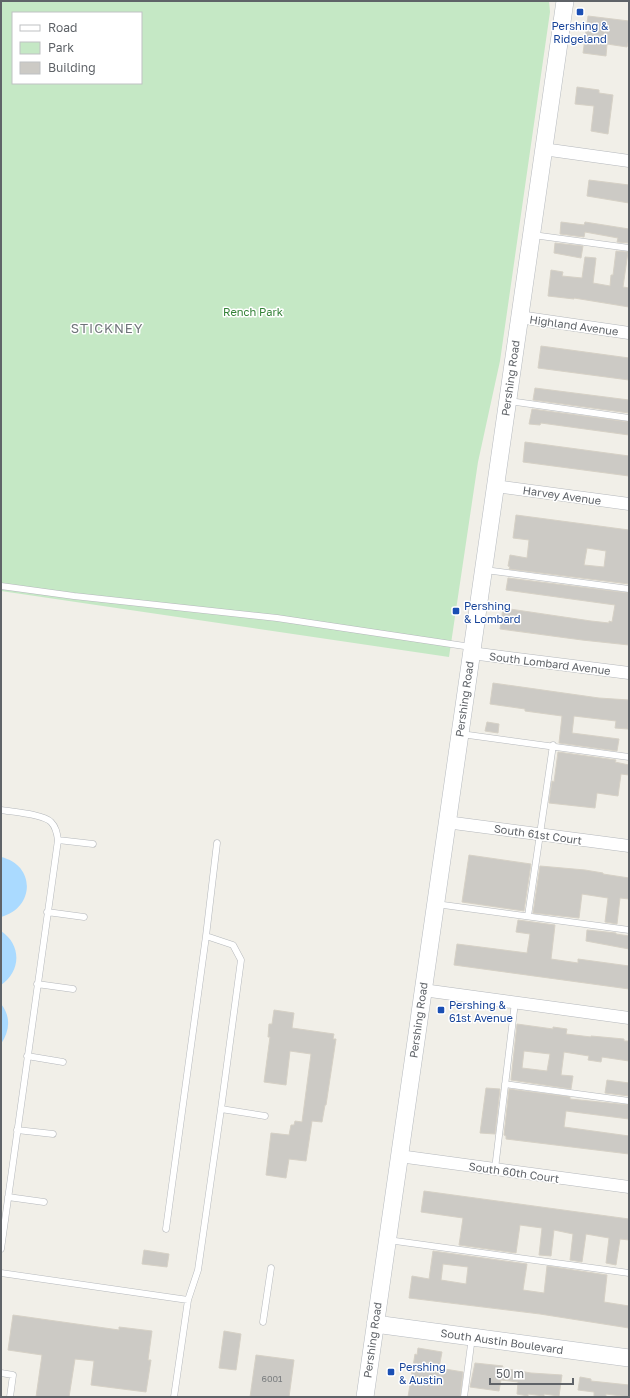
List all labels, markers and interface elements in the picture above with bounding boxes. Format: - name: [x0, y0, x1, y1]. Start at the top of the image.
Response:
- marker: Pershing & Ridgeland: [575, 7, 585, 17]
- legend: [12, 12, 142, 84]
- place label: Pershing & Ridgeland: [552, 19, 609, 45]
- text: Road: [48, 20, 77, 35]
- text: Park: [48, 40, 74, 55]
- text: Building: [48, 60, 96, 75]
- park label: Rench Park: [223, 305, 283, 318]
- street label: Highland Avenue: [529, 312, 619, 338]
- district label: STICKNEY: [71, 320, 143, 336]
- street label: Pershing Road: [498, 339, 522, 417]
- street label: Harvey Avenue: [522, 483, 602, 507]
- place label: Pershing & Lombard: [464, 599, 521, 625]
- marker: Pershing & Lombard: [451, 606, 461, 616]
- street label: South Lombard Avenue: [489, 649, 611, 677]
- street label: Pershing Road: [452, 660, 476, 738]
- street label: South 61st Court: [493, 821, 583, 847]
- street label: Pershing Road: [406, 981, 430, 1059]
- place label: Pershing & 61st Avenue: [449, 998, 513, 1024]
- marker: Pershing & 61st Avenue: [436, 1005, 446, 1015]
- street label: South 60th Court: [468, 1159, 560, 1185]
- street label: Pershing Road: [360, 1301, 384, 1379]
- street label: South Austin Boulevard: [440, 1326, 564, 1356]
- place label: Pershing & Austin: [399, 1360, 446, 1386]
- scale bar: [490, 1360, 573, 1386]
- text: 50 m: [496, 1366, 524, 1381]
- marker: Pershing & Austin: [386, 1367, 396, 1377]
- house number: 6001: [262, 1373, 283, 1384]

